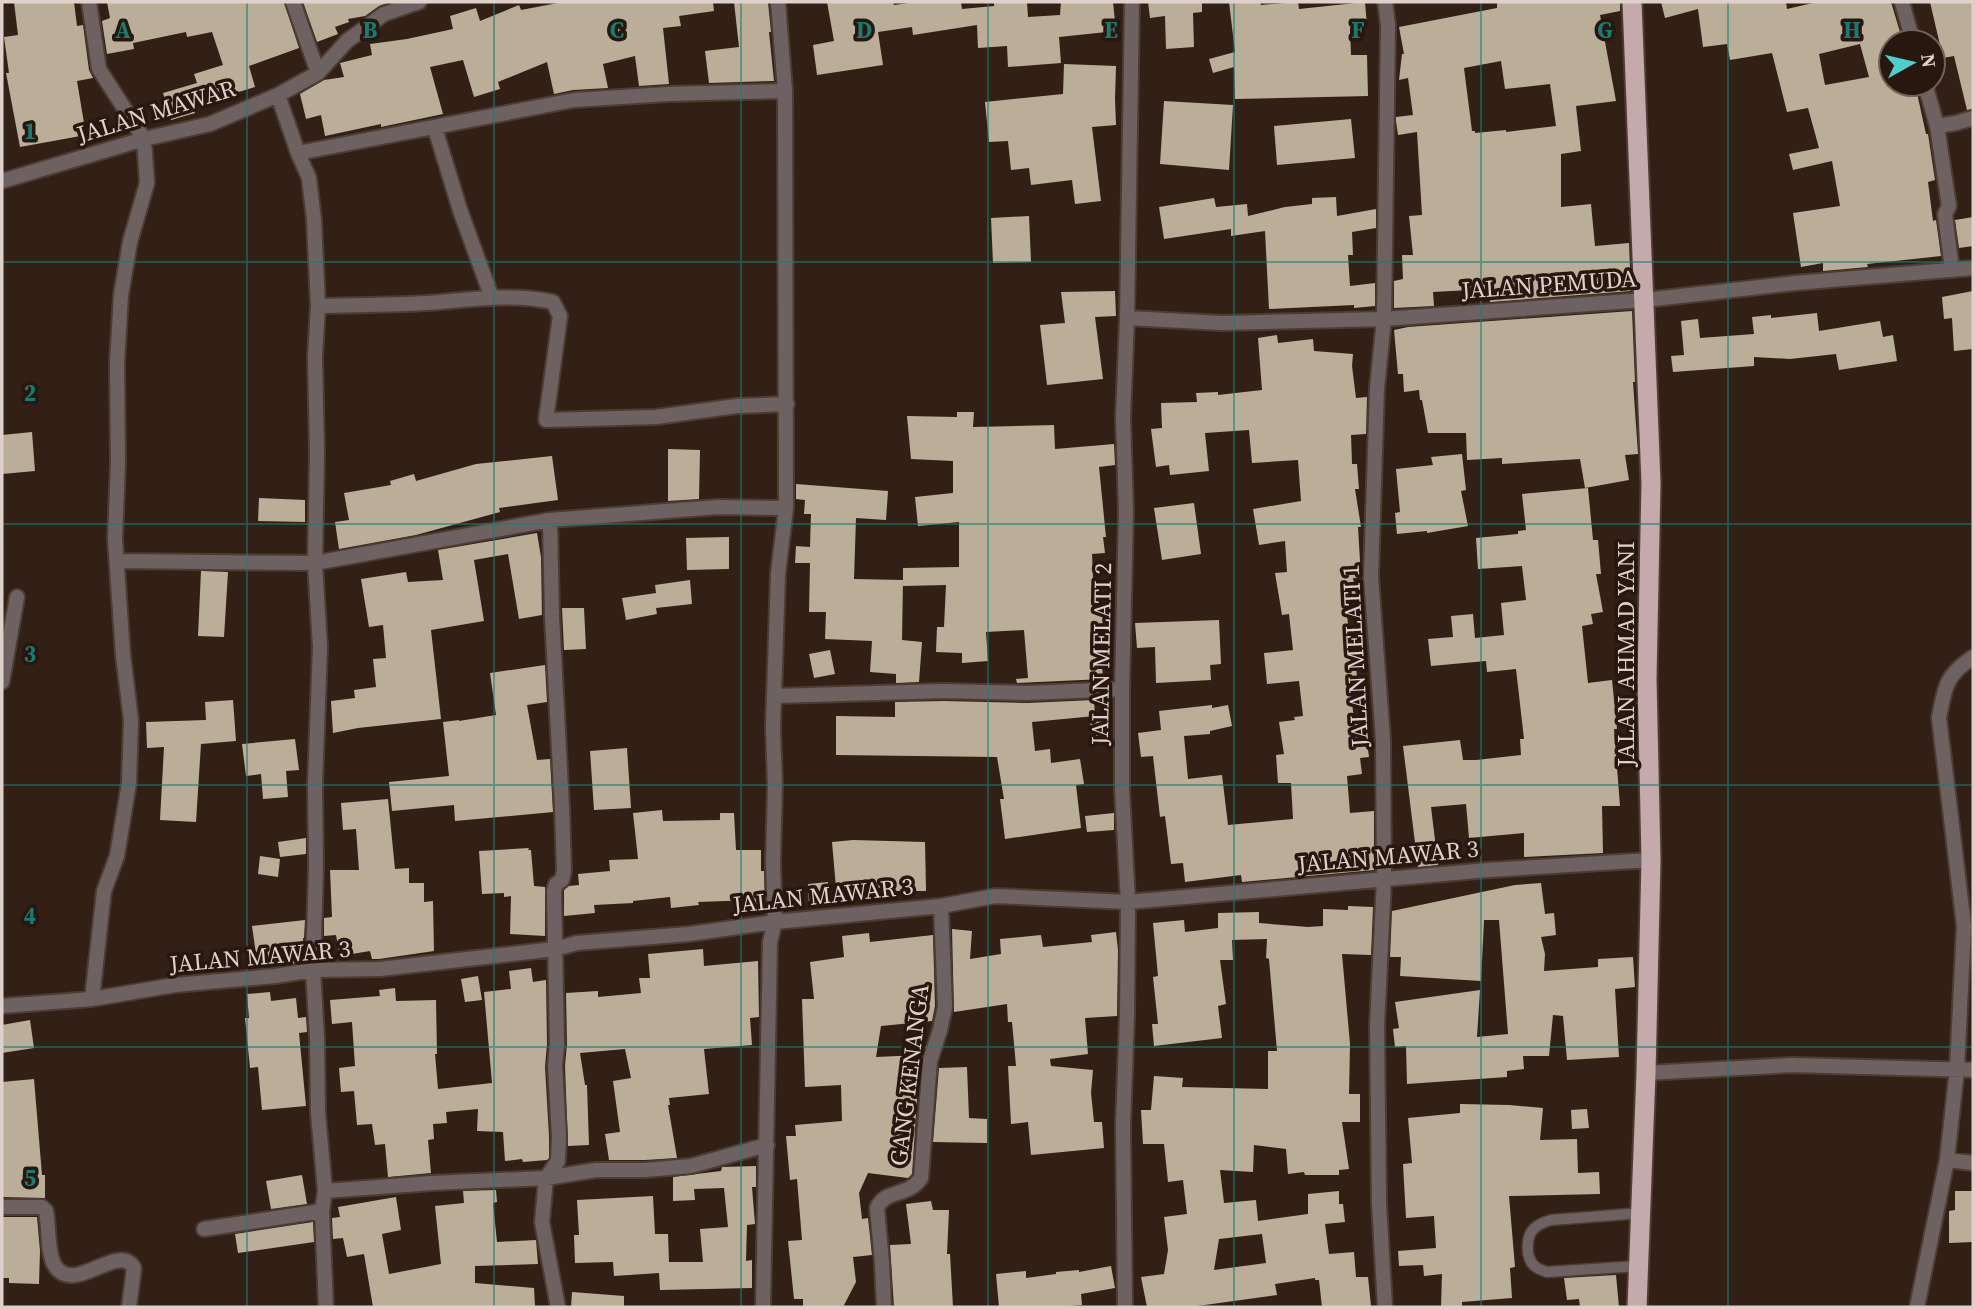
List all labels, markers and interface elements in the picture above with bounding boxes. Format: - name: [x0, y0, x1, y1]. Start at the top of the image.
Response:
- text: A: [115, 14, 131, 46]
- text: B: [363, 14, 378, 46]
- text: C: [610, 14, 624, 46]
- text: D: [856, 14, 872, 46]
- text: E: [1104, 14, 1118, 46]
- text: F: [1351, 14, 1365, 46]
- text: G: [1597, 14, 1613, 46]
- text: H: [1843, 14, 1861, 46]
- north arrow: [1877, 28, 1947, 98]
- text: N: [1915, 52, 1943, 69]
- street label: JALAN MAWAR: [72, 71, 240, 151]
- text: 1: [24, 115, 36, 147]
- street label: JALAN PEMUDA: [1459, 261, 1638, 307]
- text: 2: [24, 377, 36, 409]
- street label: JALAN AHMAD YANI: [1609, 541, 1642, 768]
- street label: JALAN MELATI 2: [1083, 562, 1119, 747]
- street label: JALAN MELATI 1: [1334, 564, 1376, 749]
- text: 3: [24, 638, 36, 670]
- street label: JALAN MAWAR 3: [1295, 832, 1480, 880]
- street label: JALAN MAWAR 3: [730, 869, 915, 921]
- text: 4: [24, 900, 36, 932]
- street label: JALAN MAWAR 3: [167, 932, 352, 980]
- street label: GANG KENANGA: [881, 982, 937, 1168]
- text: 5: [24, 1162, 36, 1194]

